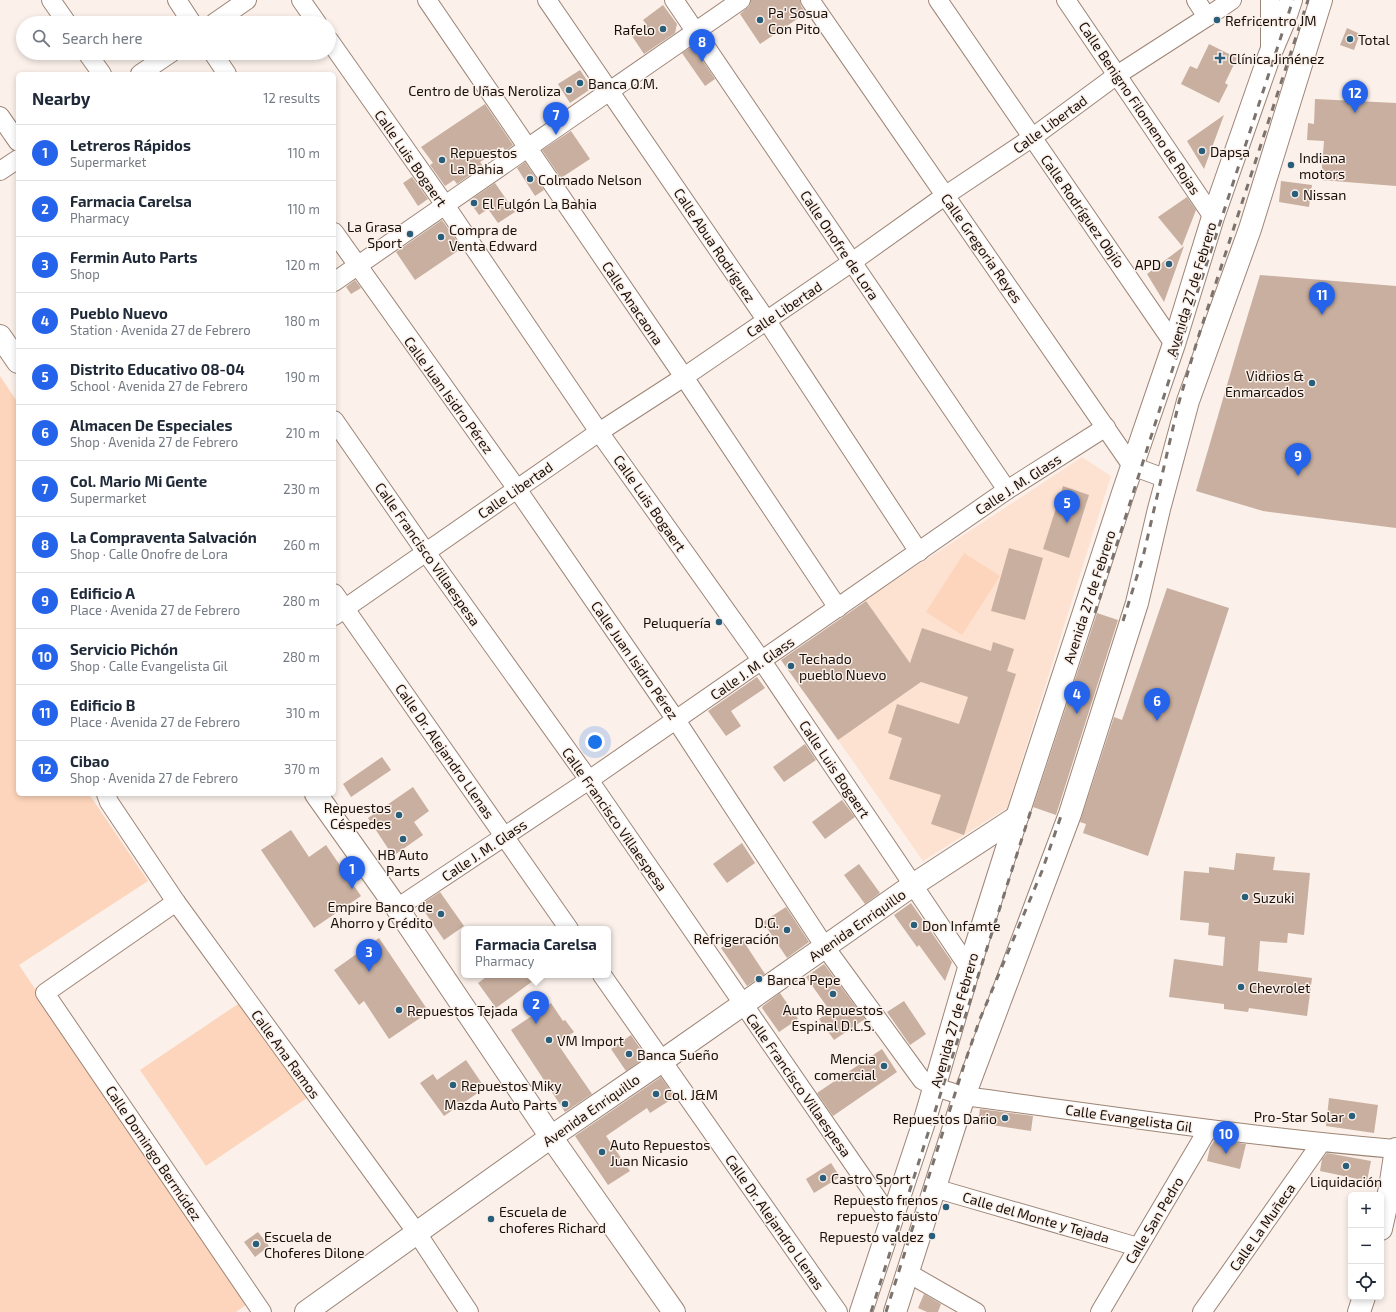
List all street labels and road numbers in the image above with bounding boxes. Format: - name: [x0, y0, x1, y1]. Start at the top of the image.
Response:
- street label: Calle Benigno Filomeno de Rojas: [1076, 18, 1204, 198]
- street label: Calle Libertad: [1010, 91, 1090, 157]
- street label: Calle Luis Bogaert: [371, 106, 451, 210]
- street label: Calle Rodríguez Objío: [1038, 151, 1128, 271]
- street label: Calle Abua Rodríguez: [671, 185, 759, 305]
- street label: Calle Onofre de Lora: [797, 187, 883, 303]
- street label: Calle Gregoria Reyes: [938, 190, 1026, 306]
- street label: Avenida 27 de Febrero: [1162, 220, 1220, 358]
- street label: Calle Anacaona: [599, 258, 667, 348]
- street label: Calle Libertad: [743, 278, 825, 340]
- street label: Calle Juan Isidro Pérez: [401, 333, 497, 457]
- street label: Calle J. M. Glass: [972, 450, 1064, 518]
- street label: Calle Luis Bogaert: [610, 451, 690, 555]
- street label: Calle Libertad: [474, 458, 556, 522]
- street label: Calle Francisco Villaespesa: [372, 479, 484, 629]
- street label: Avenida 27 de Febrero: [1059, 528, 1119, 666]
- street label: Calle Juan Isidro Pérez: [588, 598, 682, 722]
- street label: Calle J. M. Glass: [707, 633, 797, 703]
- street label: Calle Dr. Alejandro Llenas: [392, 680, 498, 822]
- street label: Calle Luis Bogaert: [796, 717, 874, 821]
- street label: Calle Francisco Villaespesa: [559, 744, 671, 894]
- street label: Calle J. M. Glass: [438, 815, 530, 885]
- street label: Avenida Enriquillo: [805, 885, 909, 965]
- street label: Avenida 27 de Febrero: [927, 950, 981, 1089]
- street label: Calle Ana Ramos: [248, 1006, 324, 1102]
- street label: Calle Francisco Villaespesa: [743, 1010, 855, 1160]
- street label: Avenida Enriquillo: [539, 1070, 643, 1150]
- street label: Calle Domingo Bermúdez: [102, 1082, 206, 1224]
- street label: Calle Evangelista Gil: [1064, 1101, 1194, 1135]
- street label: Calle Dr. Alejandro Llenas: [722, 1151, 828, 1293]
- street label: Calle San Pedro: [1121, 1173, 1187, 1267]
- street label: Calle La Muñeca: [1225, 1180, 1299, 1274]
- street label: Calle del Monte y Tejada: [961, 1188, 1111, 1246]

